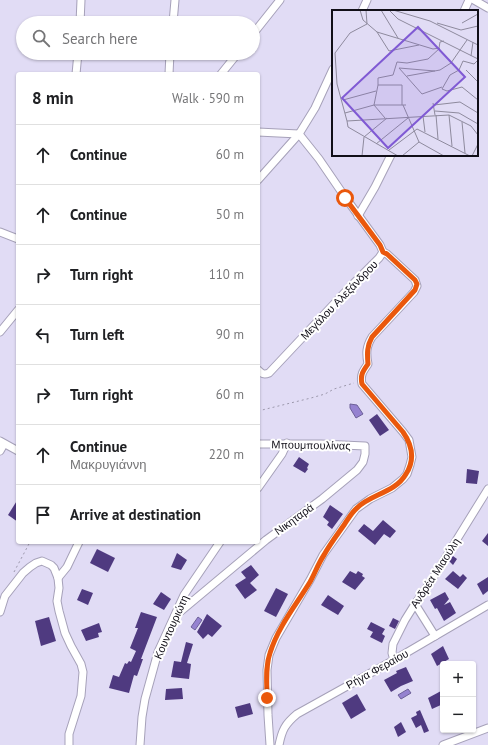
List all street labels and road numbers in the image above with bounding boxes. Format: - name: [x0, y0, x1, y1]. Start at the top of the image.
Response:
- street label: Μεγάλου Αλεξάνδρου: [297, 257, 381, 343]
- street label: Μπουμπουλίνας: [271, 437, 351, 453]
- street label: Νικηταρά: [272, 500, 317, 538]
- street label: Ανδρέα Μιαούλη: [407, 535, 463, 611]
- street label: Κουντουριώτη: [151, 593, 191, 661]
- street label: Ρήγα Φεραίου: [343, 646, 411, 692]

